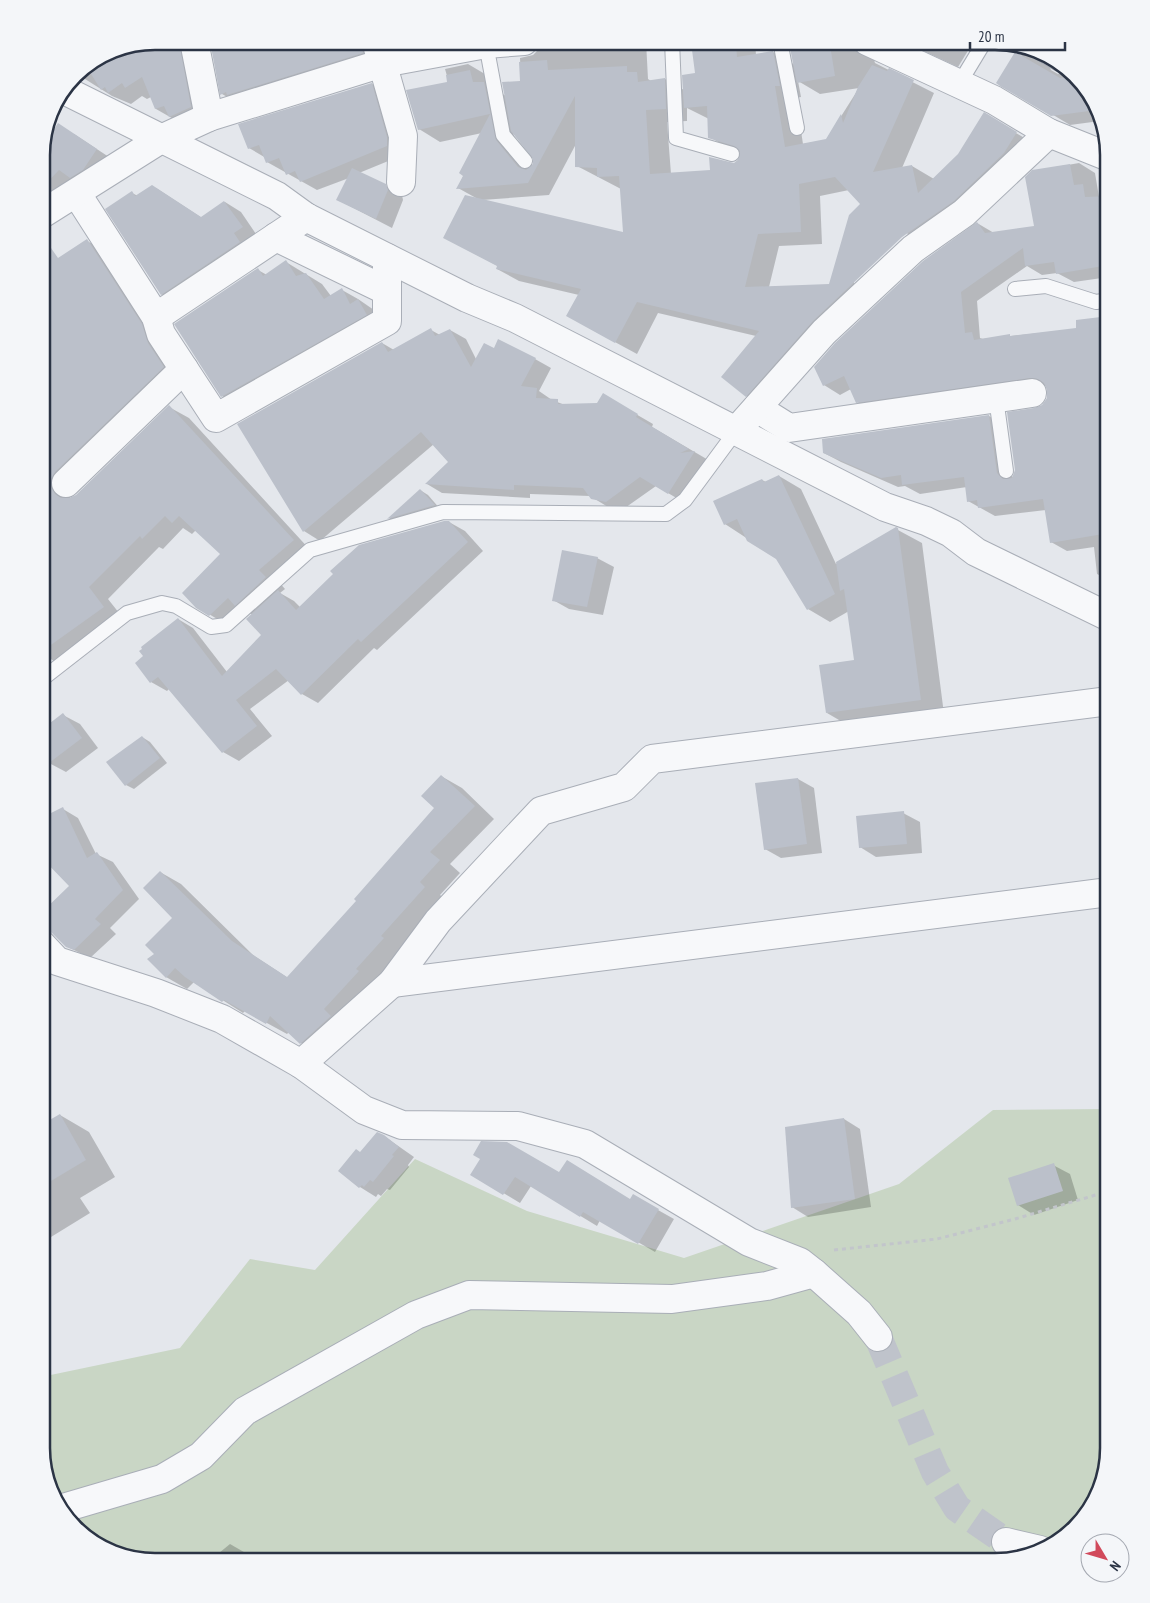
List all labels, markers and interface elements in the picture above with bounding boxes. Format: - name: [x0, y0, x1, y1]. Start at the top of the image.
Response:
- scale bar: [970, 20, 1065, 52]
- text: 20 m: [978, 27, 1004, 46]
- north arrow: [1080, 1533, 1130, 1583]
- text: N: [1106, 1557, 1125, 1575]

